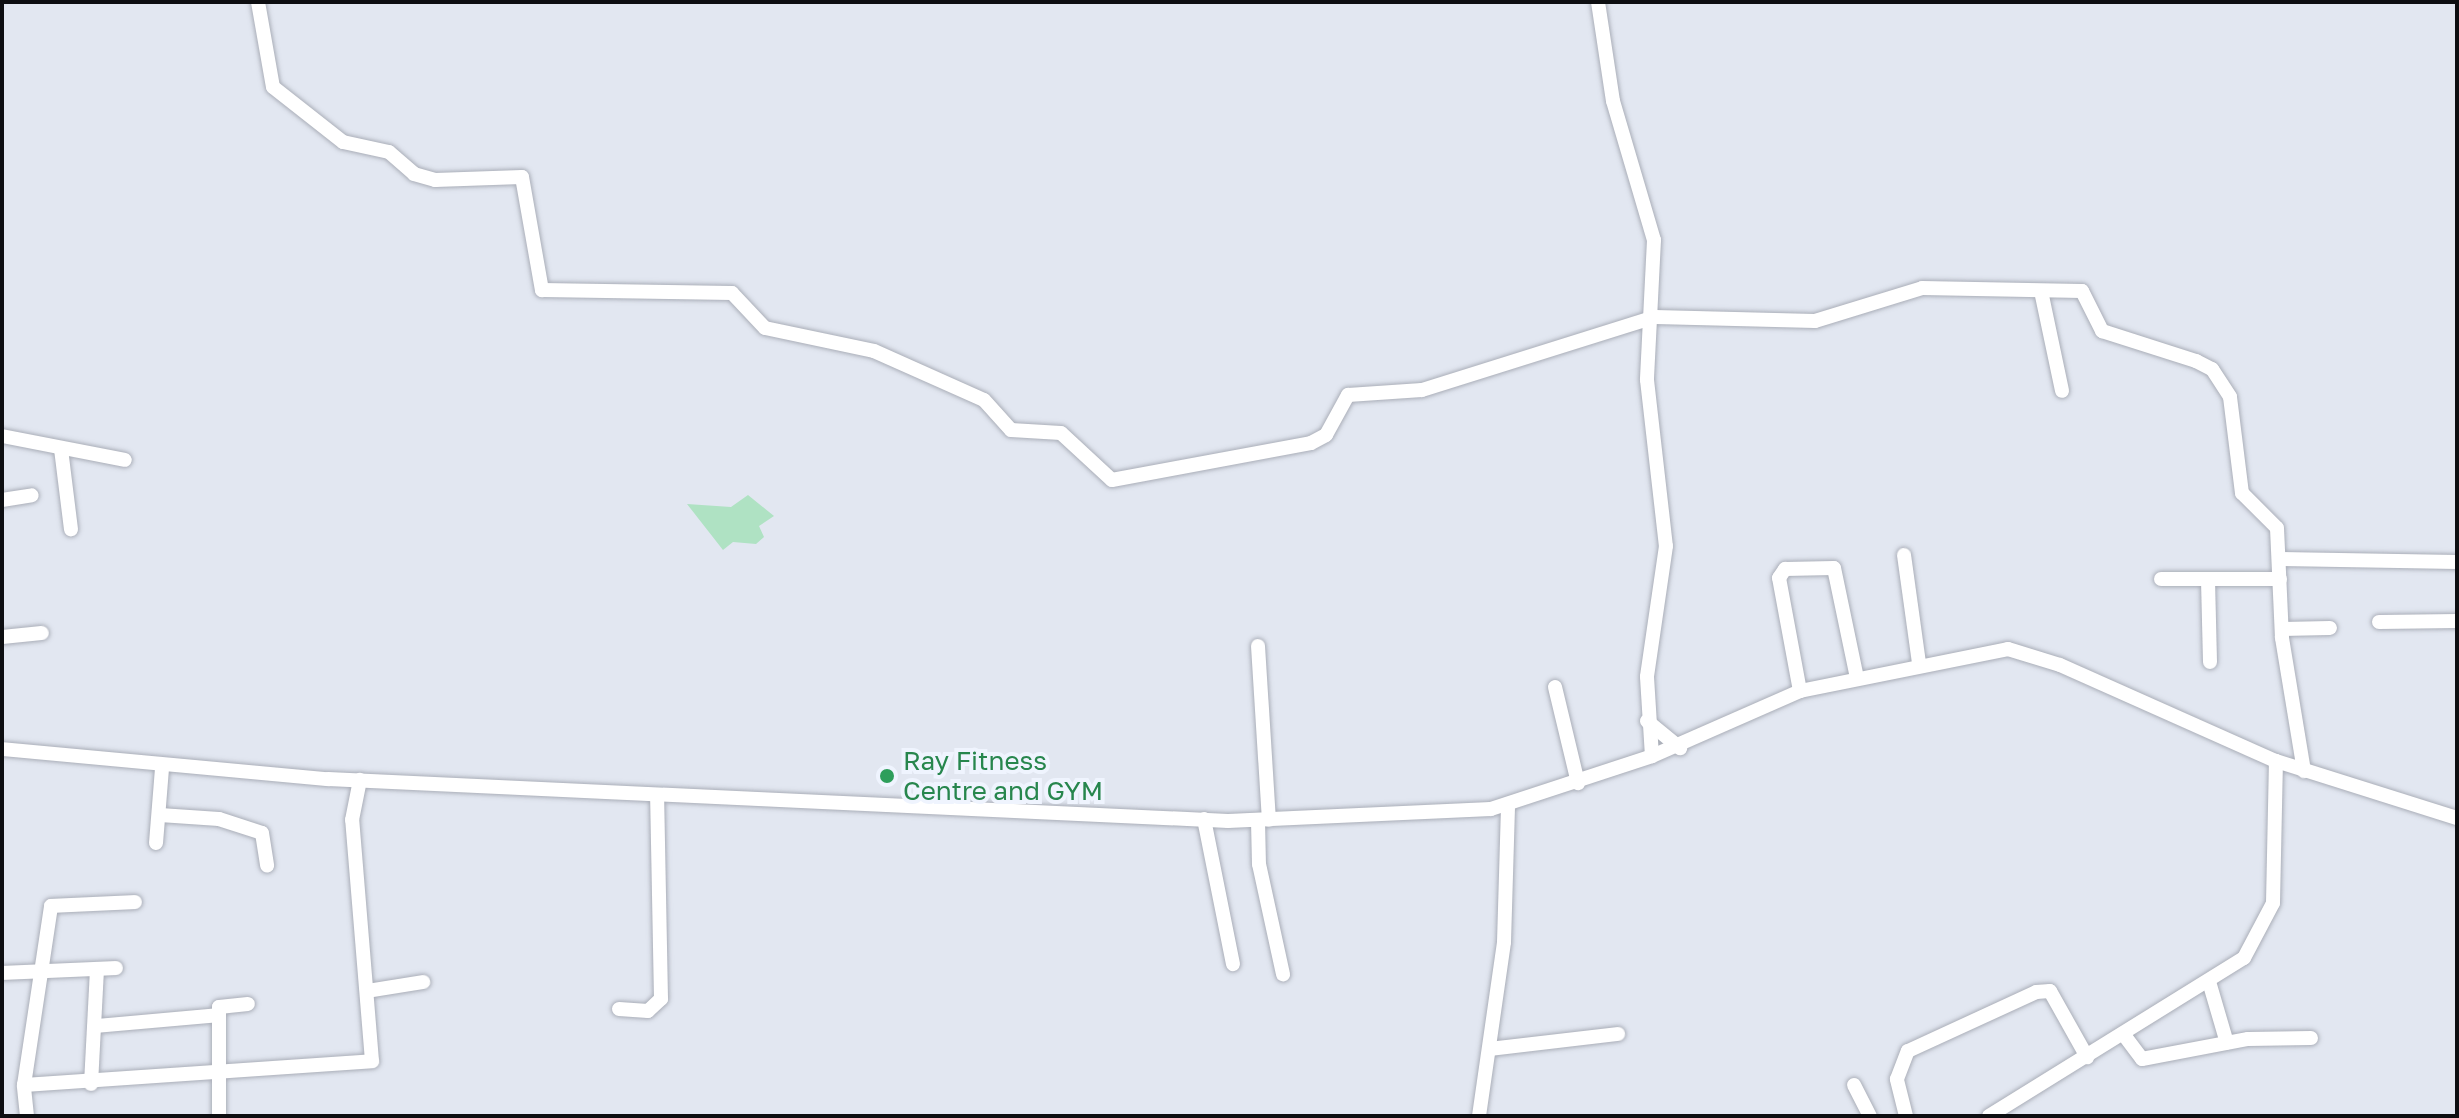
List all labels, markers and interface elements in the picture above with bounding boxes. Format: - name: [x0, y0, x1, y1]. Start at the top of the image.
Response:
- place label: Ray Fitness Centre and GYM: [903, 745, 1103, 806]
- marker: Ray Fitness Centre and GYM: [878, 767, 896, 785]

